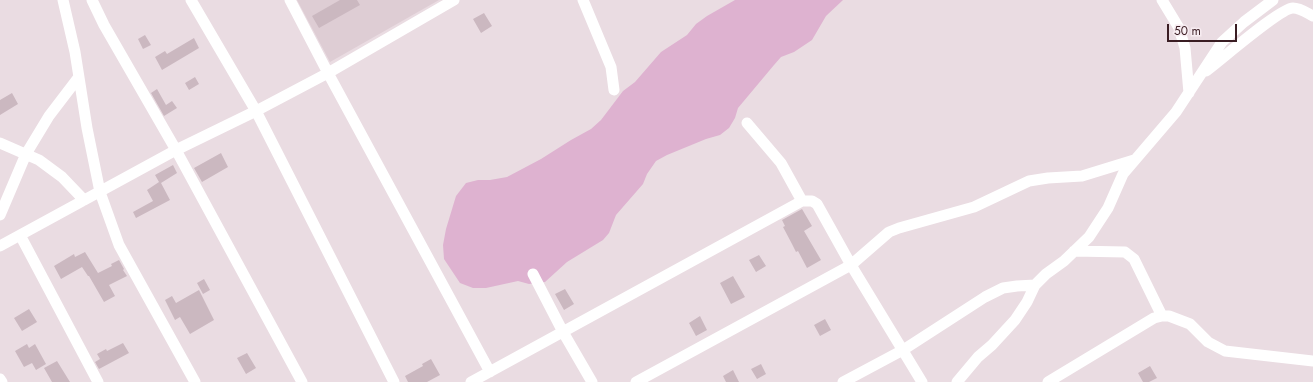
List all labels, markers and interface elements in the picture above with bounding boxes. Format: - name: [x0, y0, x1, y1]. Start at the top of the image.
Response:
- scale bar: [1169, 16, 1239, 42]
- text: 50 m: [1174, 22, 1201, 40]

